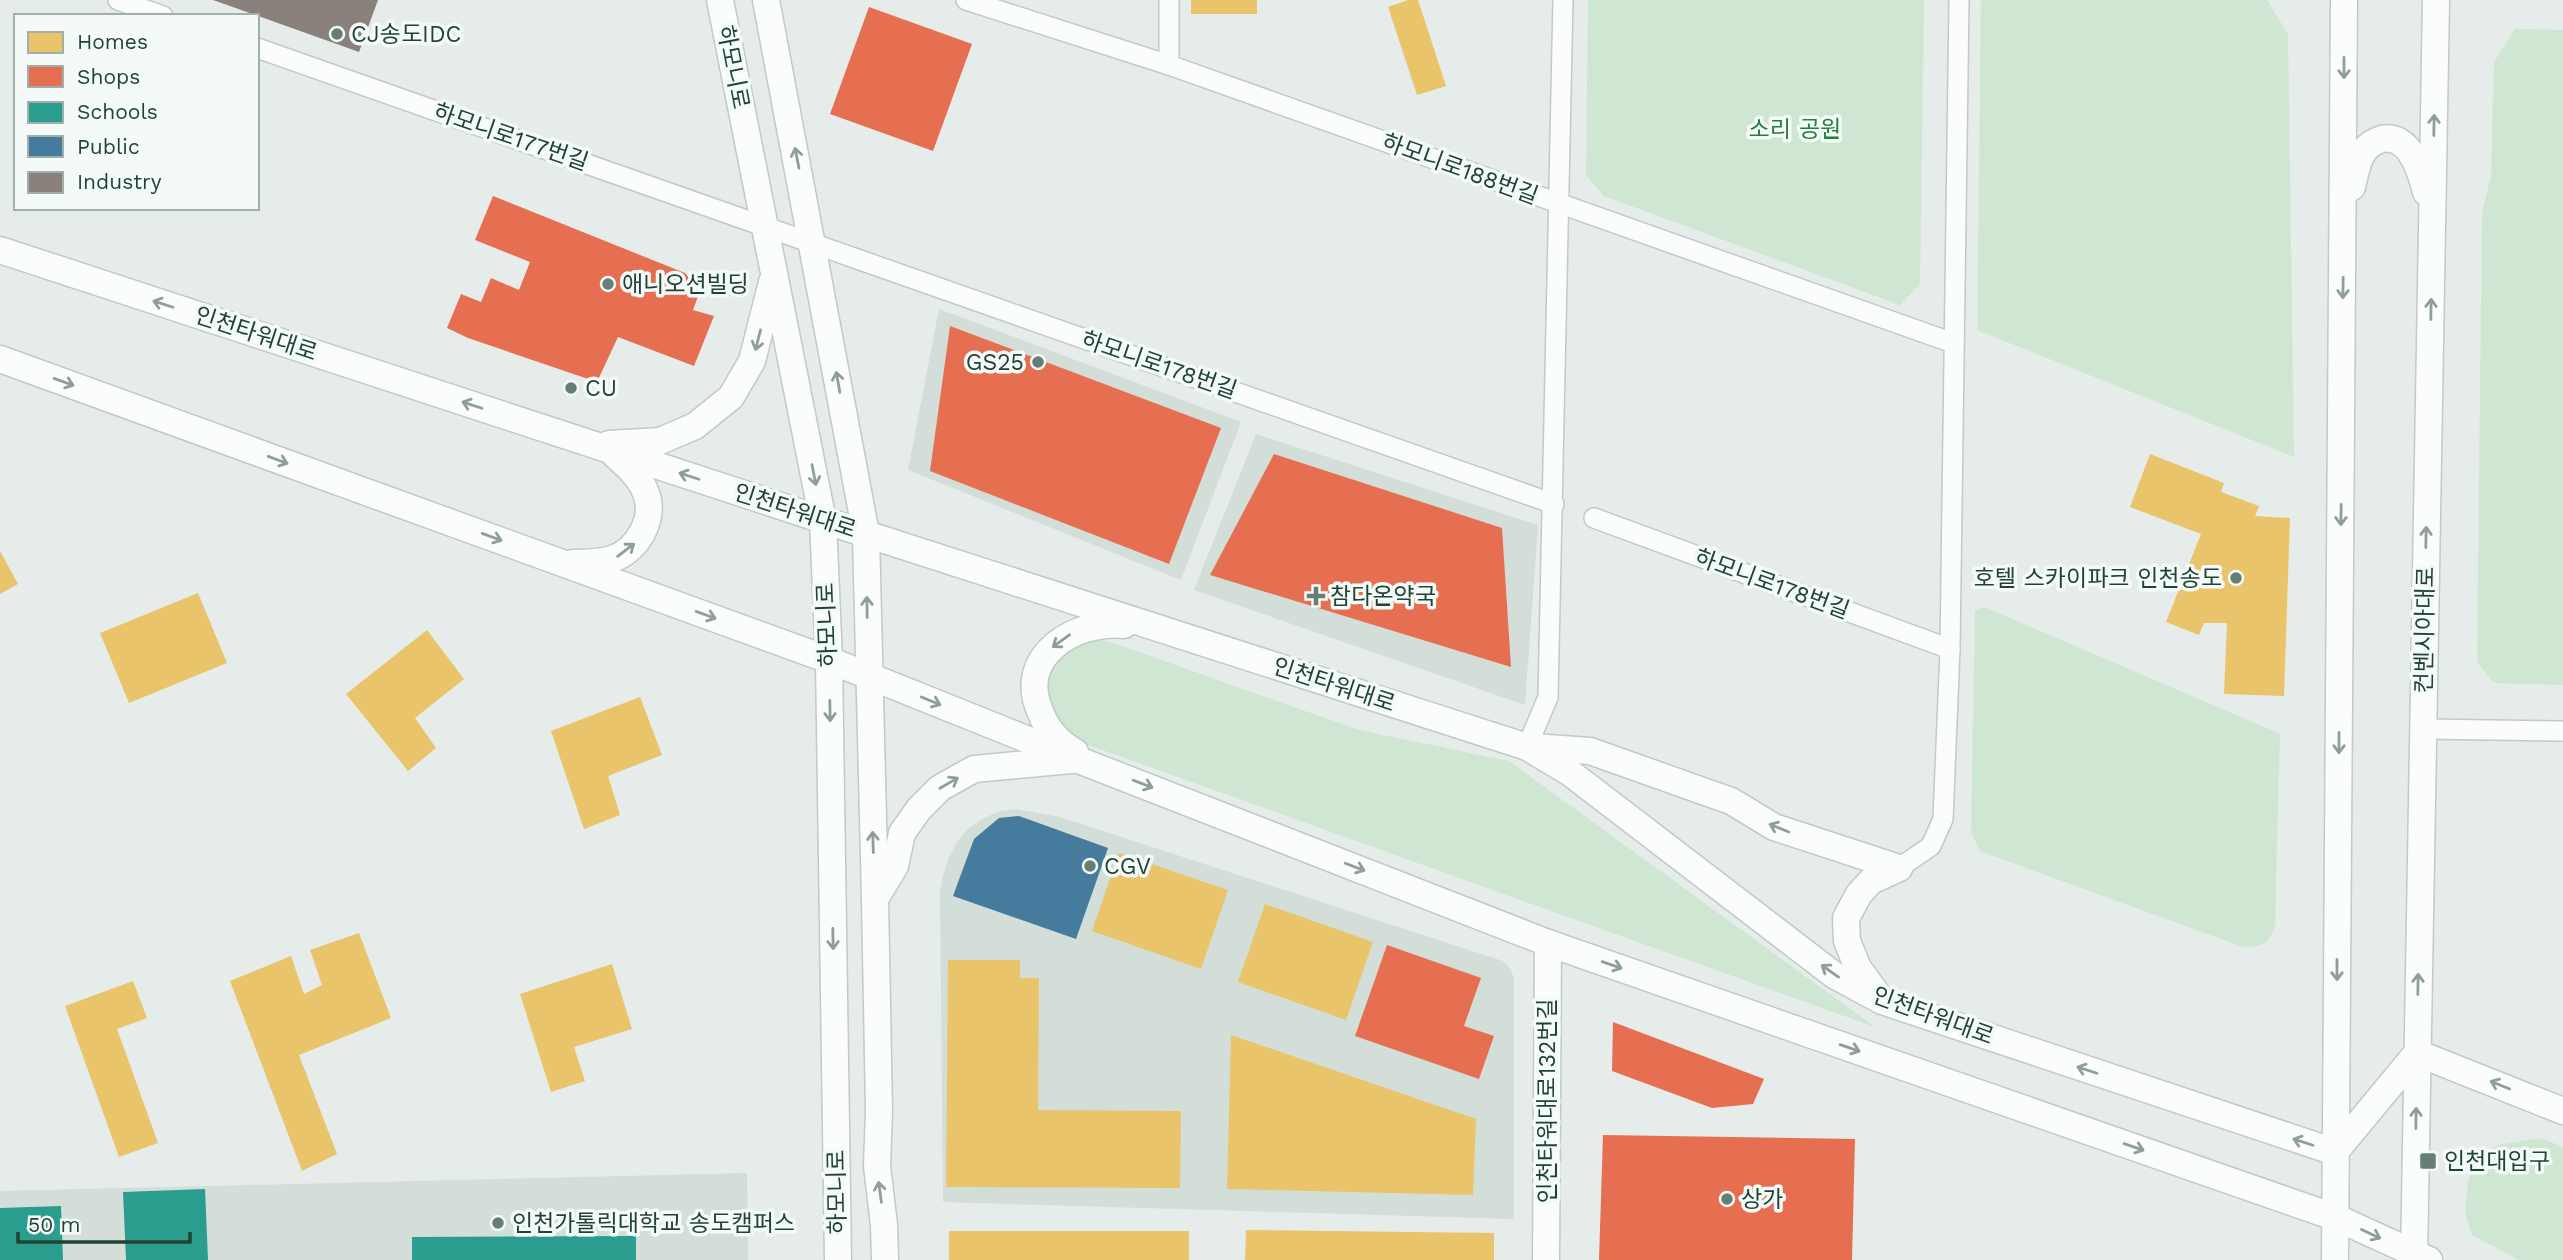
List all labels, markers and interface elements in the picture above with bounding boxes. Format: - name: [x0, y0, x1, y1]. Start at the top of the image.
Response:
- legend: [14, 14, 259, 210]
- place label: CJ송도IDC: [351, 21, 461, 48]
- street label: 하모니로: [712, 23, 754, 111]
- marker: CJ송도IDC: [329, 26, 345, 42]
- text: Homes: [77, 29, 148, 54]
- one-way arrow: [2337, 56, 2351, 79]
- text: Shops: [77, 64, 140, 89]
- street label: 하모니로177번길: [430, 98, 592, 176]
- text: Schools: [77, 99, 158, 124]
- one-way arrow: [2427, 114, 2441, 137]
- park label: 소리 공원: [1749, 116, 1841, 143]
- street label: 하모니로188번길: [1378, 128, 1542, 210]
- text: Public: [77, 134, 140, 159]
- one-way arrow: [789, 147, 803, 170]
- text: Industry: [77, 169, 162, 194]
- place label: 애니오션빌딩: [622, 271, 749, 298]
- marker: 애니오션빌딩: [600, 276, 616, 292]
- one-way arrow: [2337, 276, 2350, 299]
- one-way arrow: [153, 296, 175, 309]
- one-way arrow: [2424, 298, 2437, 321]
- street label: 인천타워대로: [191, 302, 321, 366]
- street label: 하모니로178번길: [1078, 326, 1240, 404]
- one-way arrow: [751, 328, 764, 351]
- place label: GS25: [966, 349, 1024, 376]
- marker: GS25: [1030, 354, 1046, 370]
- one-way arrow: [831, 371, 844, 394]
- place label: CU: [585, 375, 617, 402]
- one-way arrow: [53, 377, 75, 389]
- marker: CU: [563, 380, 579, 396]
- one-way arrow: [462, 398, 484, 411]
- one-way arrow: [266, 454, 288, 467]
- one-way arrow: [808, 463, 822, 486]
- one-way arrow: [678, 469, 700, 482]
- street label: 인천타워대로: [730, 479, 860, 543]
- one-way arrow: [2334, 503, 2347, 526]
- one-way arrow: [2420, 525, 2433, 548]
- one-way arrow: [480, 532, 502, 545]
- one-way arrow: [616, 543, 635, 558]
- street label: 하모니로178번길: [1691, 544, 1853, 624]
- place label: 호텔 스카이파크 인천송도: [1974, 565, 2222, 592]
- street label: 컨벤시아대로: [2410, 566, 2440, 694]
- marker: 호텔 스카이파크 인천송도: [2228, 570, 2244, 586]
- street label: 하모니로: [812, 582, 842, 668]
- place label: 참다온약국: [1330, 583, 1436, 610]
- marker: 참다온약국: [1308, 588, 1324, 604]
- one-way arrow: [860, 596, 874, 619]
- one-way arrow: [694, 610, 716, 622]
- one-way arrow: [1053, 633, 1071, 648]
- street label: 인천타워대로: [1269, 653, 1399, 717]
- one-way arrow: [920, 695, 942, 708]
- one-way arrow: [823, 699, 836, 722]
- one-way arrow: [2332, 731, 2345, 754]
- one-way arrow: [939, 776, 959, 790]
- one-way arrow: [1132, 778, 1153, 791]
- one-way arrow: [1769, 820, 1790, 833]
- one-way arrow: [867, 831, 880, 854]
- place label: CGV: [1104, 853, 1151, 880]
- marker: CGV: [1082, 858, 1098, 874]
- one-way arrow: [1343, 862, 1365, 874]
- one-way arrow: [826, 927, 840, 950]
- one-way arrow: [2330, 958, 2344, 981]
- one-way arrow: [1601, 960, 1623, 972]
- one-way arrow: [1821, 964, 1840, 978]
- one-way arrow: [2411, 973, 2425, 996]
- street label: 인천타워대로: [1869, 982, 1997, 1050]
- street label: 인천타워대로132번길: [1534, 998, 1561, 1204]
- one-way arrow: [1839, 1042, 1861, 1055]
- one-way arrow: [2076, 1063, 2098, 1076]
- one-way arrow: [2489, 1078, 2511, 1091]
- one-way arrow: [2409, 1107, 2423, 1130]
- one-way arrow: [2292, 1134, 2314, 1147]
- one-way arrow: [2123, 1142, 2145, 1155]
- place label: 인천대입구: [2444, 1148, 2550, 1175]
- street label: 하모니로: [823, 1149, 851, 1235]
- marker: 인천대입구: [2418, 1151, 2438, 1171]
- one-way arrow: [873, 1181, 886, 1204]
- place label: 상가: [1741, 1186, 1783, 1213]
- marker: 상가: [1719, 1191, 1735, 1207]
- scale bar: [18, 1200, 189, 1244]
- place label: 인천가톨릭대학교 송도캠퍼스: [512, 1210, 795, 1237]
- text: 50 m: [28, 1212, 80, 1237]
- marker: 인천가톨릭대학교 송도캠퍼스: [490, 1215, 506, 1231]
- one-way arrow: [2360, 1228, 2381, 1241]

